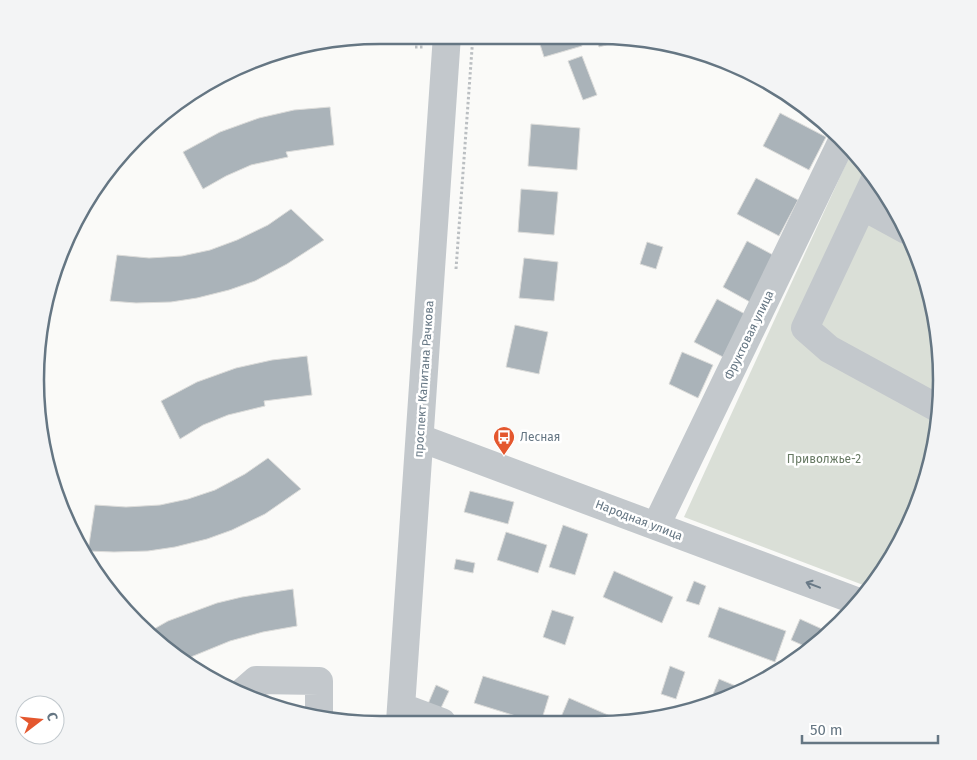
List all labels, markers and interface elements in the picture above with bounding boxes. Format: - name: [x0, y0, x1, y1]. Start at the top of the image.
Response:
- street label: Фруктовая улица: [721, 288, 777, 382]
- street label: проспект Капитана Рачкова: [412, 300, 436, 458]
- bus stop icon: Лесная: [492, 425, 516, 456]
- place label: Лесная: [520, 430, 560, 444]
- park label: Приволжье-2: [787, 452, 861, 466]
- street label: Народная улица: [593, 497, 685, 543]
- one-way arrow: [806, 580, 821, 589]
- north arrow: [15, 695, 65, 745]
- text: С: [43, 710, 61, 723]
- scale bar: [802, 712, 938, 744]
- text: 50 m: [810, 721, 843, 739]

